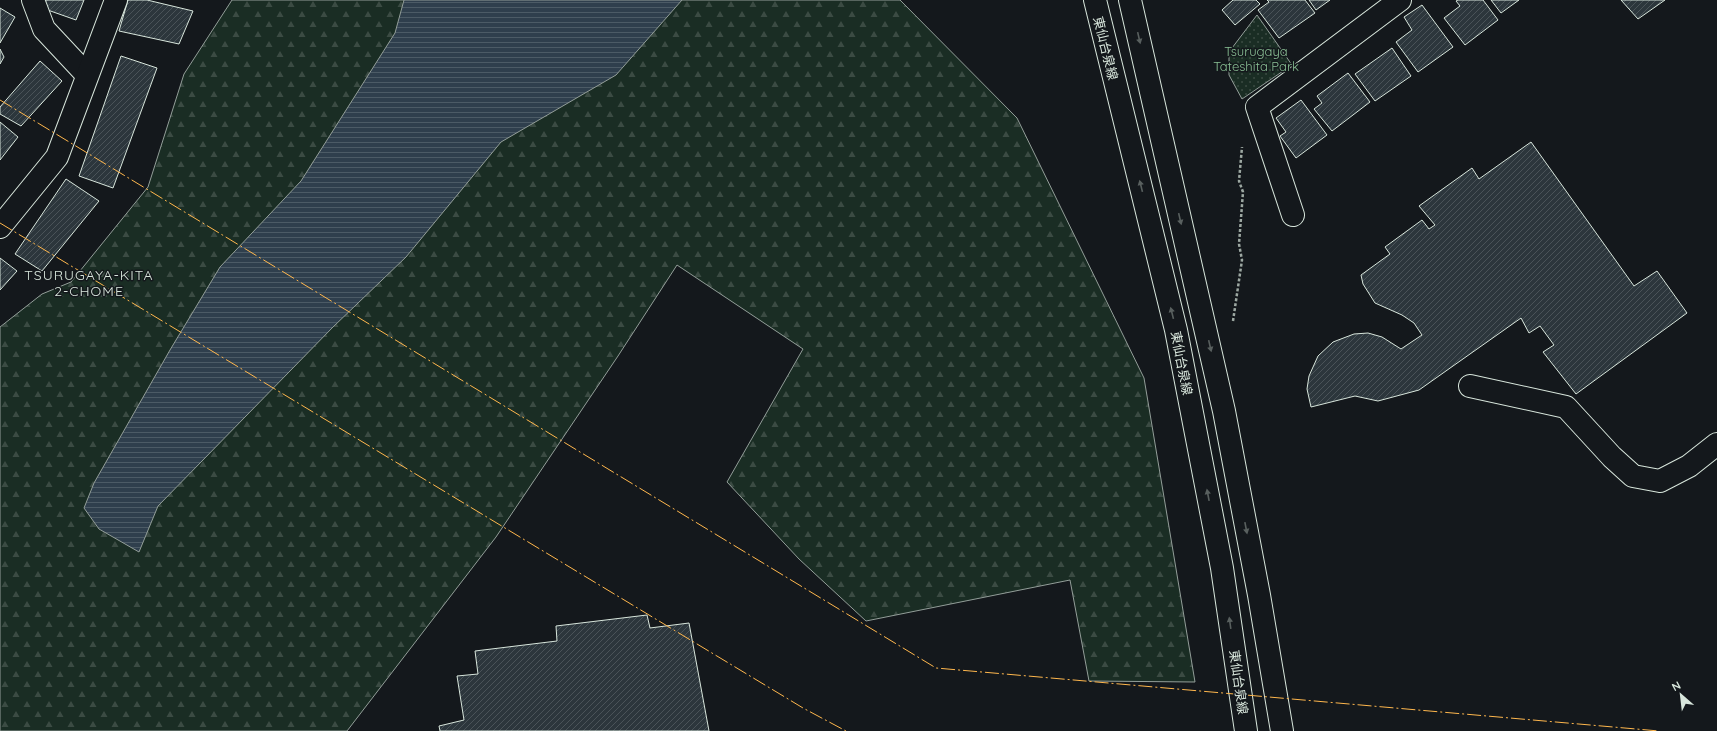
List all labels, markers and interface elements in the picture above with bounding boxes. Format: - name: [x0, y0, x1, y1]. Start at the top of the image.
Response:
- street label: 東仙台泉線: [1090, 15, 1122, 81]
- one-way arrow: [1136, 32, 1142, 44]
- park label: Tsurugaya Tateshita Park: [1213, 43, 1299, 74]
- one-way arrow: [1137, 180, 1143, 193]
- one-way arrow: [1178, 213, 1184, 225]
- district label: TSURUGAYA-KITA 2-CHOME: [24, 266, 154, 300]
- one-way arrow: [1168, 306, 1174, 319]
- street label: 東仙台泉線: [1168, 330, 1196, 396]
- one-way arrow: [1207, 340, 1213, 352]
- one-way arrow: [1205, 489, 1211, 501]
- one-way arrow: [1244, 522, 1250, 534]
- one-way arrow: [1227, 617, 1233, 629]
- street label: 東仙台泉線: [1227, 649, 1251, 715]
- north arrow: [1661, 675, 1701, 715]
- text: N: [1669, 678, 1683, 694]

